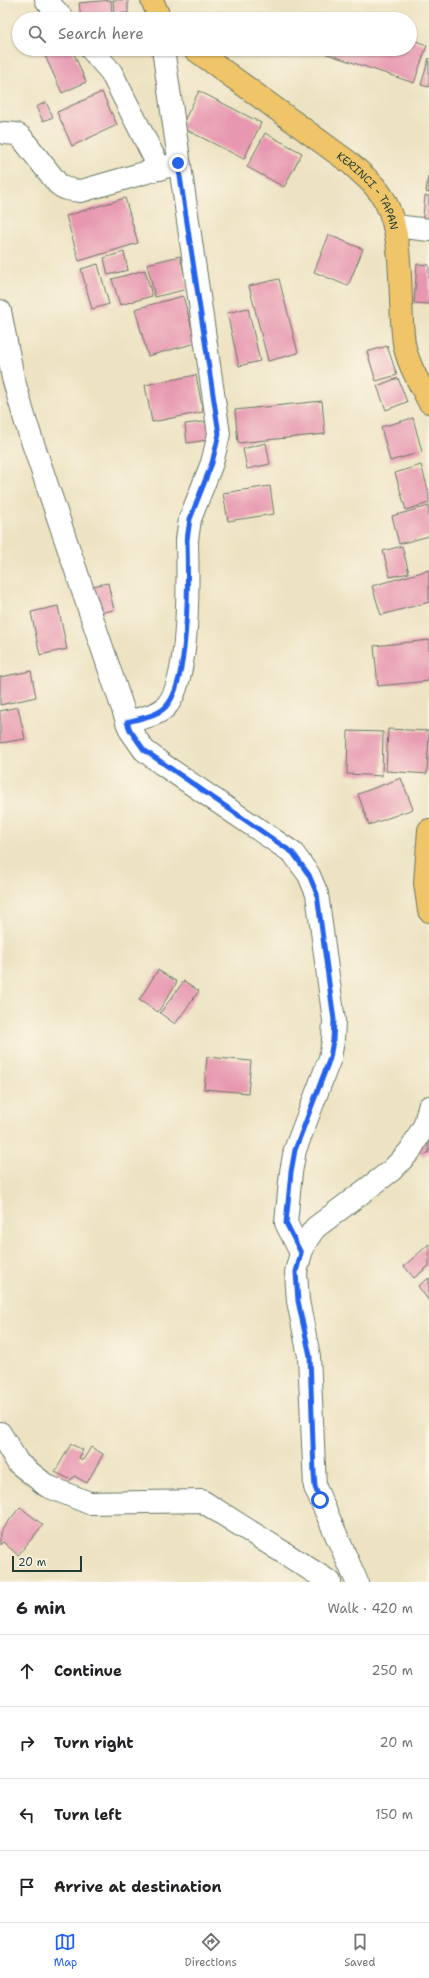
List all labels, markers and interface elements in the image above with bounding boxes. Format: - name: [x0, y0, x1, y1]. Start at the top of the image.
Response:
- search box: [12, 12, 417, 56]
- icon: search: [26, 23, 48, 45]
- text: Search here: [58, 24, 144, 44]
- street label: KERINCI - TAPAN: [334, 148, 402, 231]
- route end: [169, 154, 187, 172]
- route start: [311, 1491, 329, 1509]
- scale bar: [12, 1554, 82, 1573]
- text: 20 m: [18, 1555, 46, 1570]
- text: 6 min: [16, 1597, 66, 1619]
- text: Walk · 420 m: [327, 1600, 413, 1617]
- icon: ahead: [16, 1660, 38, 1682]
- text: Continue: [54, 1661, 122, 1681]
- text: 250 m: [372, 1662, 413, 1679]
- icon: right: [16, 1732, 38, 1754]
- text: Turn right: [54, 1733, 134, 1753]
- text: 20 m: [380, 1734, 413, 1751]
- icon: left: [16, 1804, 38, 1826]
- text: Turn left: [54, 1805, 122, 1825]
- text: 150 m: [375, 1806, 413, 1823]
- icon: arrive: [16, 1876, 38, 1898]
- text: Arrive at destination: [54, 1877, 222, 1897]
- tab: Map: [54, 1931, 77, 1970]
- tab: Directions: [184, 1931, 237, 1970]
- tab: Saved: [344, 1931, 375, 1970]

